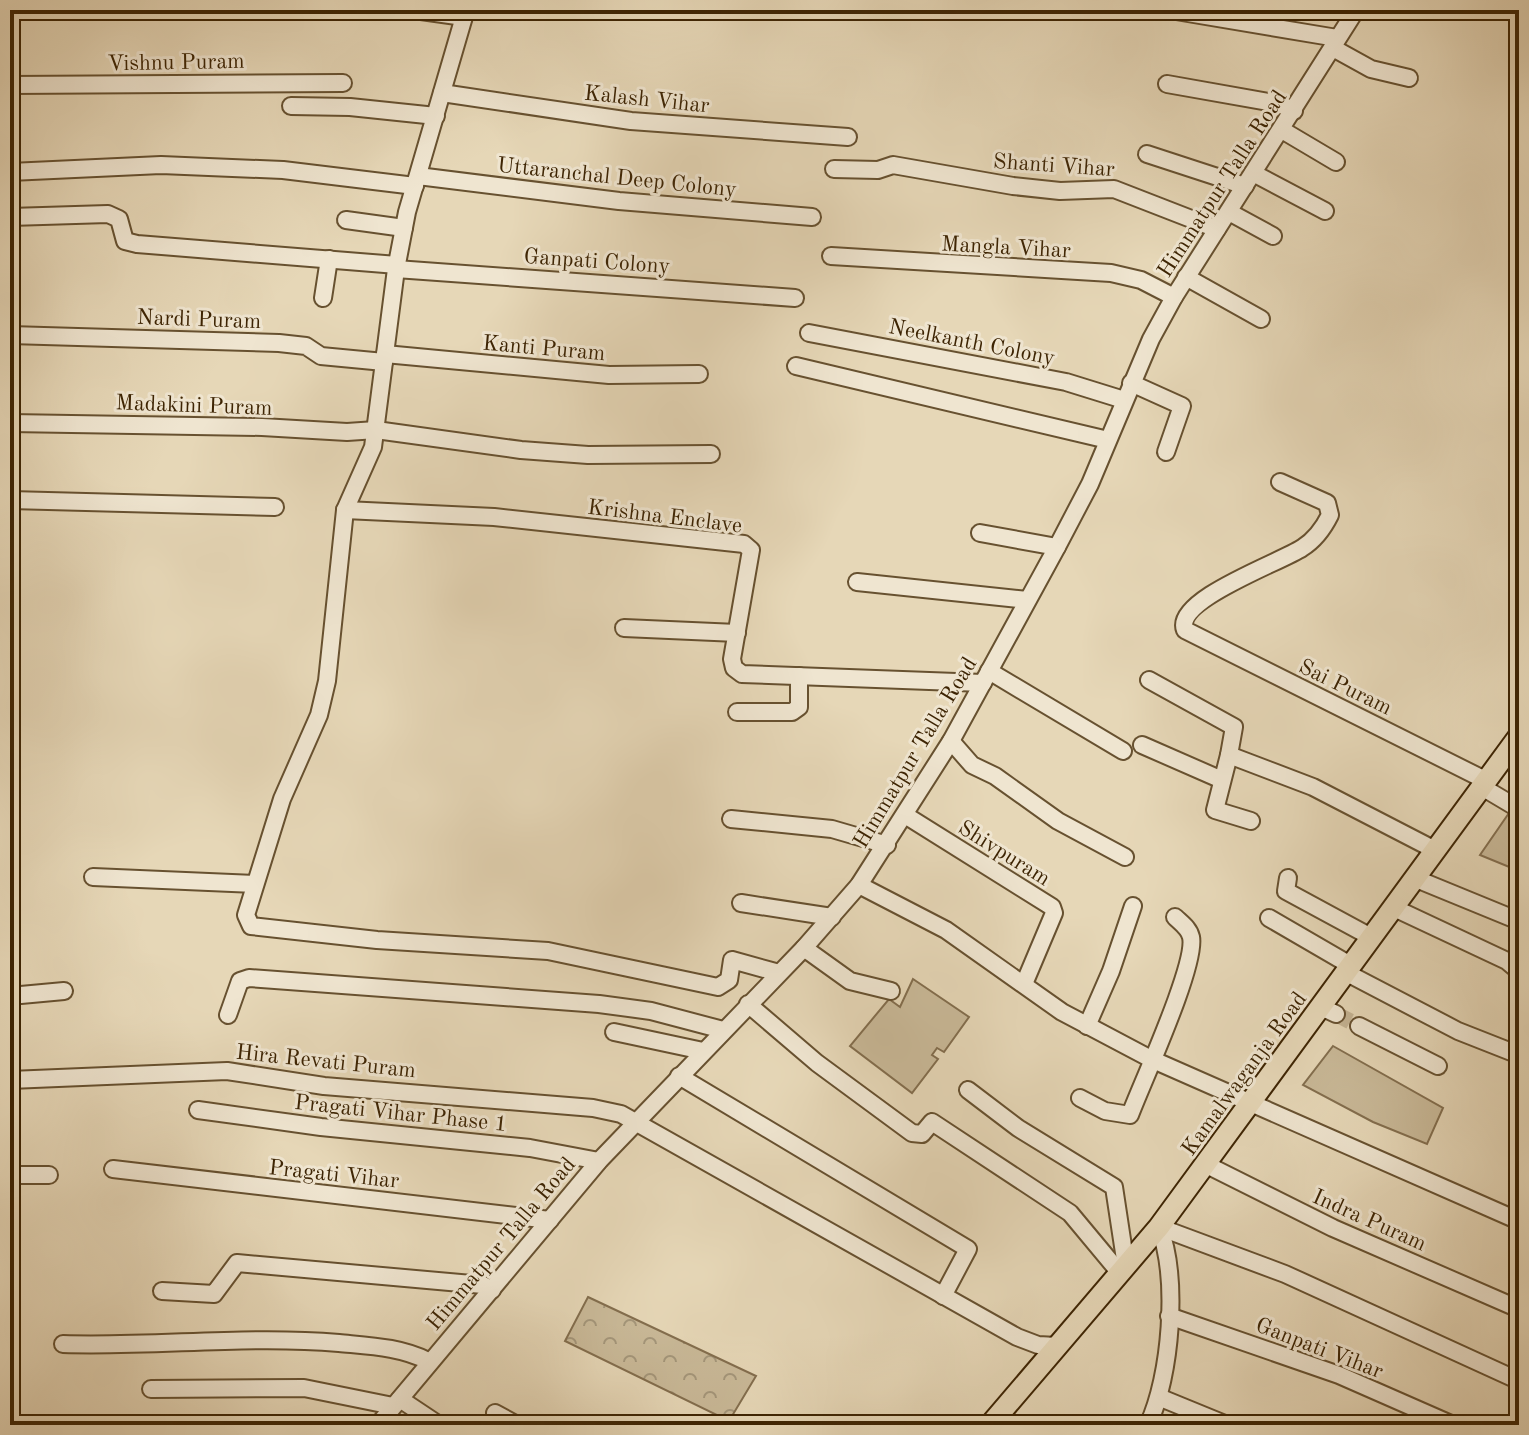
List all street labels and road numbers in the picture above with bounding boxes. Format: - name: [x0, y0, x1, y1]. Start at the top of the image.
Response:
- street label: Vishnu Puram: [107, 51, 245, 75]
- street label: Kalash Vihar: [583, 82, 710, 118]
- street label: Himmatpur Talla Road: [1154, 86, 1291, 282]
- street label: Shanti Vihar: [992, 151, 1115, 181]
- street label: Uttaranchal Deep Colony: [496, 154, 738, 202]
- street label: Mangla Vihar: [940, 234, 1071, 262]
- street label: Ganpati Colony: [523, 246, 671, 278]
- street label: Nardi Puram: [136, 307, 262, 333]
- street label: Neelkanth Colony: [886, 316, 1057, 370]
- street label: Kanti Puram: [481, 333, 606, 365]
- street label: Madakini Puram: [115, 392, 273, 420]
- street label: Krishna Enclave: [586, 497, 743, 537]
- street label: Himmatpur Talla Road: [850, 654, 981, 852]
- street label: Sai Puram: [1295, 656, 1395, 720]
- street label: Shivpuram: [954, 817, 1054, 891]
- street label: Kamalwaganja Road: [1178, 988, 1311, 1160]
- street label: Hira Revati Puram: [235, 1042, 417, 1082]
- street label: Pragati Vihar Phase 1: [293, 1092, 508, 1136]
- street label: Himmatpur Talla Road: [423, 1154, 580, 1335]
- street label: Pragati Vihar: [267, 1157, 400, 1193]
- street label: Indra Puram: [1309, 1186, 1429, 1256]
- street label: Ganpati Vihar: [1253, 1315, 1386, 1383]

